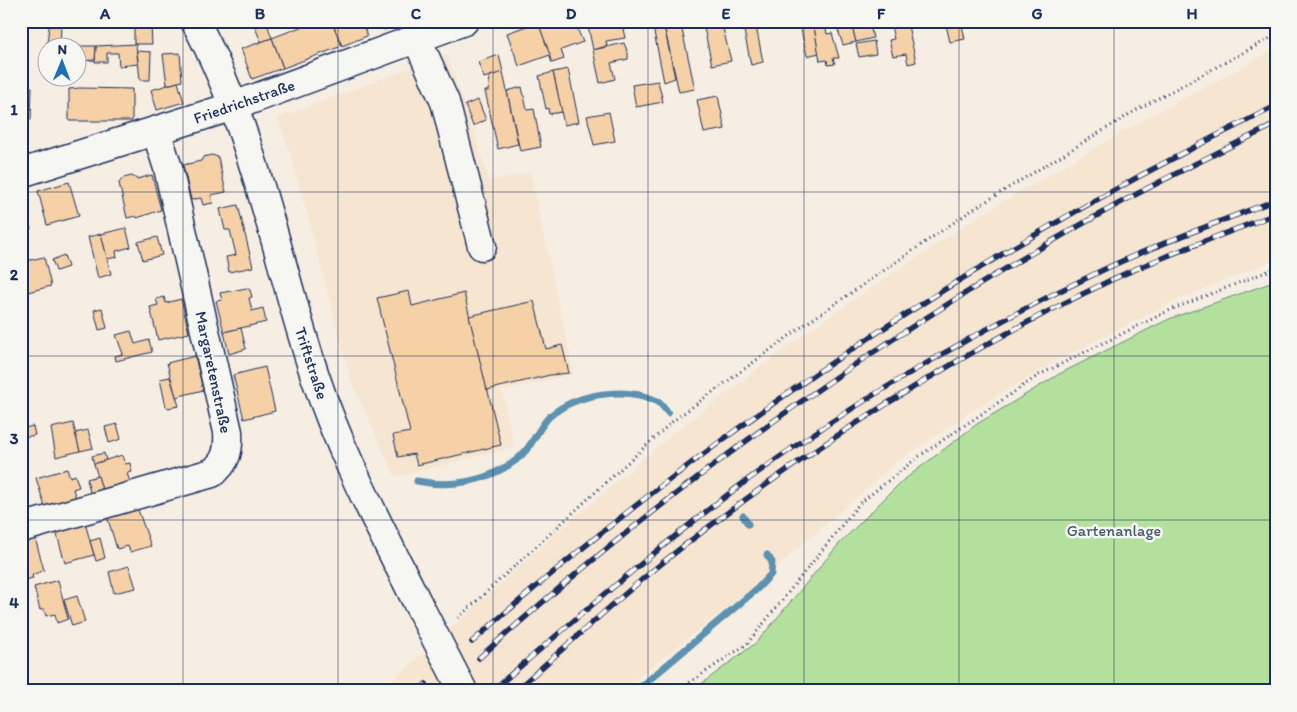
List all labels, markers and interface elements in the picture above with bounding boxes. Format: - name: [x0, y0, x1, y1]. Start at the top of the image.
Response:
- text: A: [99, 4, 111, 23]
- text: B: [255, 4, 266, 23]
- text: C: [411, 4, 422, 23]
- text: D: [566, 4, 577, 23]
- text: E: [722, 4, 731, 23]
- text: F: [877, 4, 886, 23]
- text: G: [1031, 4, 1043, 23]
- text: H: [1186, 4, 1198, 23]
- north arrow: [38, 38, 88, 88]
- text: N: [57, 41, 67, 58]
- street label: Friedrichstraße: [191, 75, 297, 128]
- text: 1: [10, 100, 18, 119]
- text: 2: [10, 265, 19, 284]
- street label: Margaretenstraße: [191, 309, 236, 435]
- street label: Triftstraße: [291, 325, 332, 402]
- text: 3: [10, 429, 19, 448]
- park label: Gartenanlage: [1067, 521, 1161, 540]
- text: 4: [9, 593, 19, 612]

